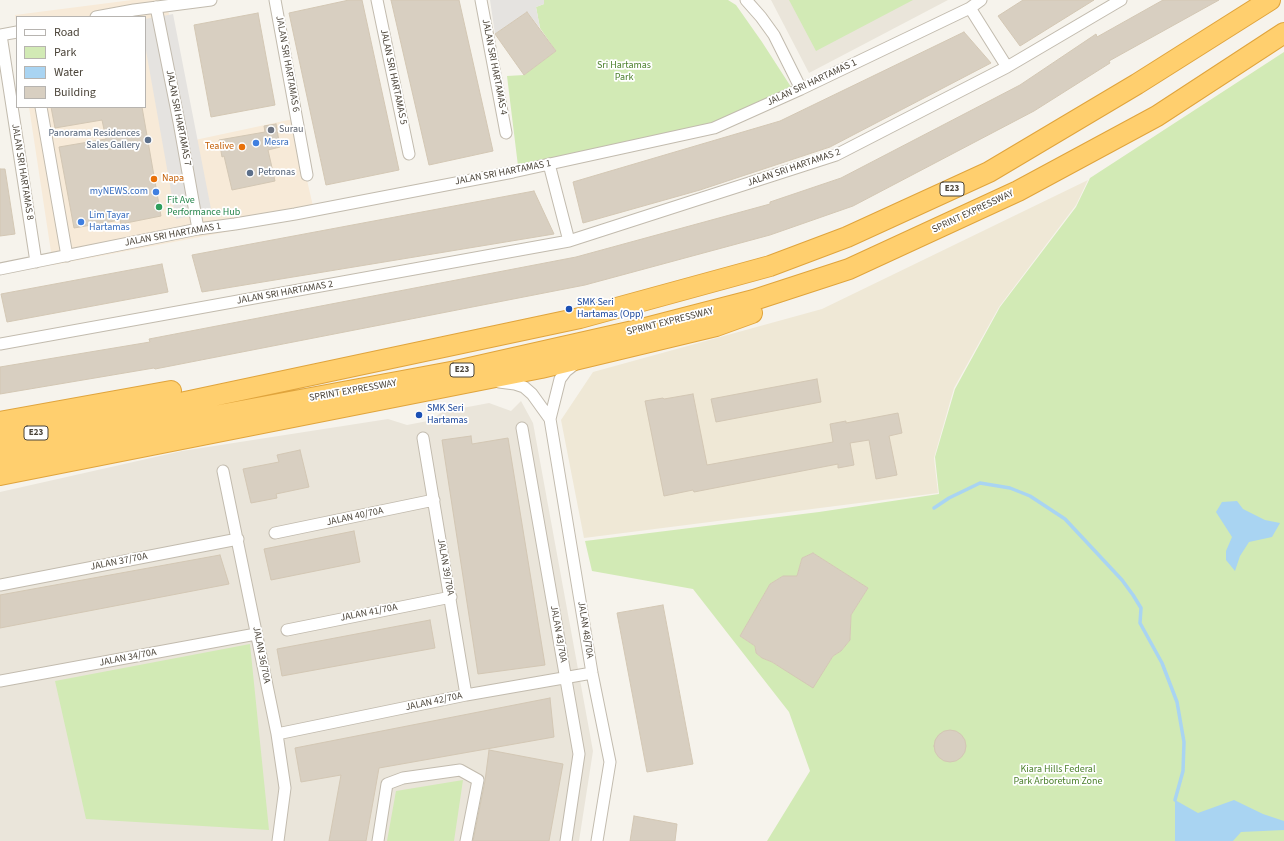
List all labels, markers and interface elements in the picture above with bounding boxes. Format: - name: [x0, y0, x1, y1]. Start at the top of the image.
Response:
- street label: JALAN SRI HARTAMAS 6: [273, 15, 301, 113]
- legend: [16, 16, 146, 108]
- street label: JALAN SRI HARTAMAS 4: [479, 18, 509, 116]
- text: Road: [54, 24, 80, 41]
- street label: JALAN SRI HARTAMAS 5: [377, 28, 409, 126]
- text: Park: [54, 44, 76, 61]
- street label: JALAN SRI HARTAMAS 1: [765, 57, 859, 109]
- park label: Sri Hartamas Park: [597, 60, 651, 84]
- text: Water: [54, 64, 83, 81]
- street label: JALAN SRI HARTAMAS 7: [163, 69, 193, 167]
- text: Building: [54, 84, 96, 101]
- street label: JALAN SRI HARTAMAS 8: [8, 123, 36, 221]
- place label: Surau: [279, 124, 303, 136]
- marker: Surau: [266, 125, 276, 135]
- place label: Panorama Residences Sales Gallery: [49, 128, 140, 152]
- marker: Panorama Residences Sales Gallery: [143, 135, 153, 145]
- place label: Mesra: [264, 137, 289, 149]
- marker: Mesra: [251, 138, 261, 148]
- place label: Tealive: [205, 141, 234, 153]
- marker: Tealive: [237, 142, 247, 152]
- street label: JALAN SRI HARTAMAS 2: [746, 146, 842, 190]
- street label: JALAN SRI HARTAMAS 1: [454, 158, 552, 188]
- place label: Petronas: [258, 167, 295, 179]
- marker: Petronas: [245, 168, 255, 178]
- place label: Napa: [162, 173, 184, 185]
- marker: Napa: [149, 174, 159, 184]
- road number: E23: [940, 182, 964, 196]
- place label: myNEWS.com: [90, 186, 148, 198]
- marker: myNEWS.com: [151, 187, 161, 197]
- street label: SPRINT EXPRESSWAY: [930, 188, 1016, 236]
- place label: Fit Ave Performance Hub: [167, 195, 240, 218]
- marker: Fit Ave Performance Hub: [154, 202, 164, 212]
- place label: Lim Tayar Hartamas: [89, 210, 130, 234]
- marker: Lim Tayar Hartamas: [76, 217, 86, 227]
- street label: JALAN SRI HARTAMAS 1: [124, 221, 222, 249]
- street label: JALAN SRI HARTAMAS 2: [236, 279, 334, 307]
- place label: SMK Seri Hartamas (Opp): [577, 297, 644, 320]
- marker: SMK Seri Hartamas (Opp): [564, 304, 574, 314]
- street label: SPRINT EXPRESSWAY: [626, 305, 714, 339]
- road number: E23: [450, 363, 474, 377]
- street label: SPRINT EXPRESSWAY: [308, 377, 398, 405]
- place label: SMK Seri Hartamas: [427, 403, 468, 426]
- marker: SMK Seri Hartamas: [414, 410, 424, 420]
- road number: E23: [24, 426, 48, 440]
- street label: JALAN 40/70A: [325, 505, 385, 529]
- street label: JALAN 39/70A: [434, 537, 456, 597]
- street label: JALAN 37/70A: [89, 551, 149, 573]
- street label: JALAN 48/70A: [575, 601, 595, 659]
- street label: JALAN 41/70A: [339, 602, 399, 624]
- street label: JALAN 43/70A: [547, 604, 569, 664]
- street label: JALAN 36/70A: [250, 625, 272, 685]
- street label: JALAN 34/70A: [98, 647, 158, 669]
- street label: JALAN 42/70A: [404, 690, 464, 714]
- park label: Kiara Hills Federal Park Arboretum Zone: [1014, 764, 1102, 788]

